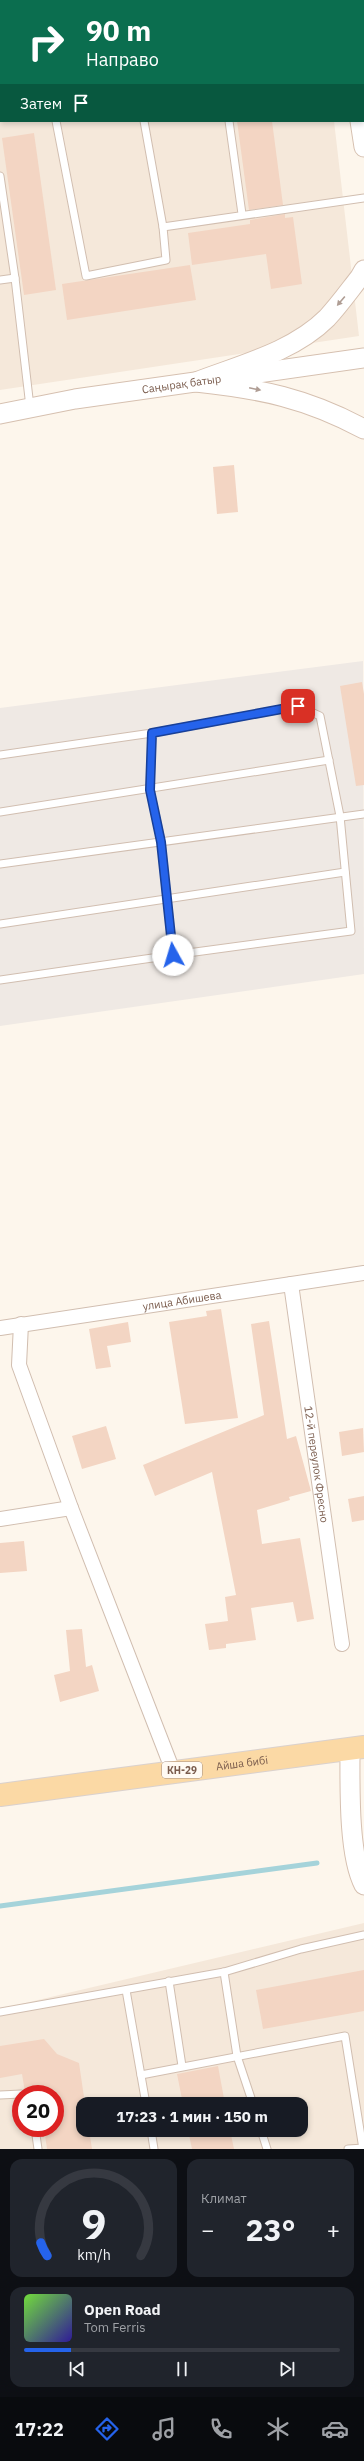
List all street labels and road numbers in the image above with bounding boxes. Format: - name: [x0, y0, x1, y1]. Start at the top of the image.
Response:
- street label: Саңырақ батыр: [141, 371, 222, 396]
- street label: улица Абишева: [142, 1288, 222, 1313]
- street label: 12-й переулок Фресно: [301, 1405, 332, 1523]
- street label: Айша бибі: [215, 1753, 269, 1773]
- road number: КН-29: [162, 1762, 202, 1778]

